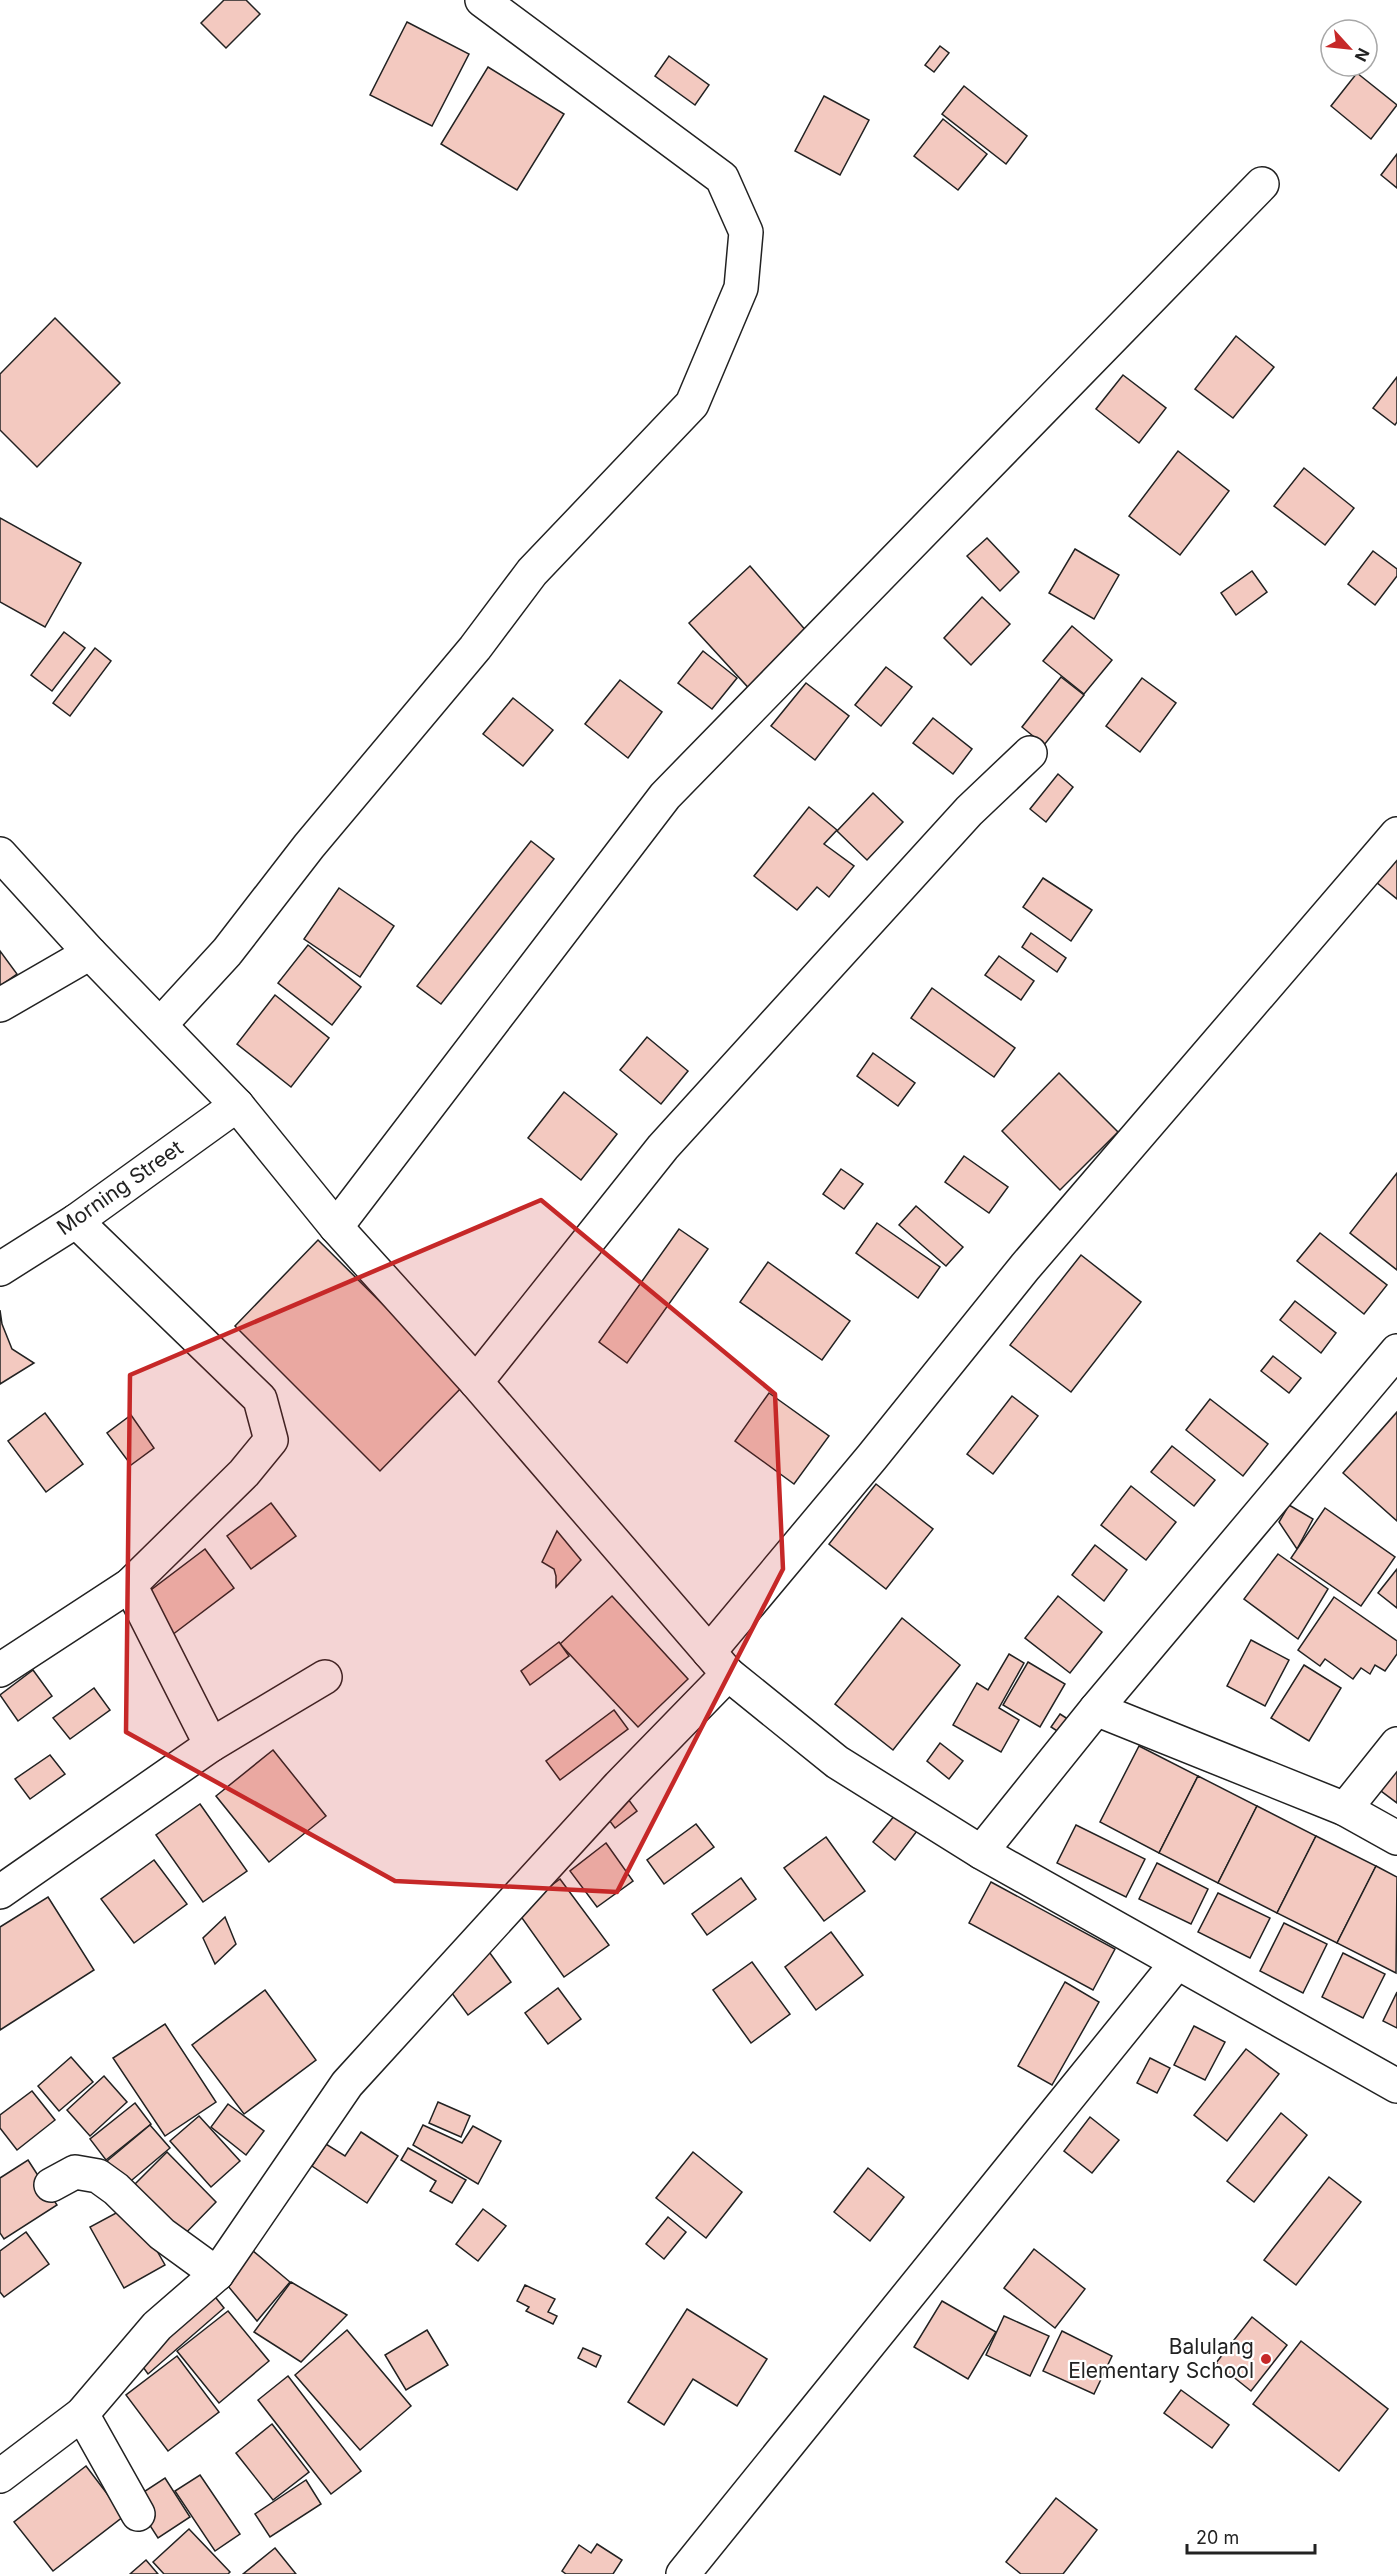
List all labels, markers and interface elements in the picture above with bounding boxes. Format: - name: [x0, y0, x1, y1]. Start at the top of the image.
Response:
- north arrow: [1319, 18, 1379, 78]
- text: N: [1351, 45, 1374, 65]
- street label: Morning Street: [52, 1135, 187, 1240]
- place label: Balulang Elementary School: [1068, 2334, 1254, 2383]
- marker: Balulang Elementary School: [1259, 2352, 1273, 2366]
- scale bar: [1187, 2517, 1314, 2555]
- text: 20 m: [1196, 2527, 1239, 2548]

